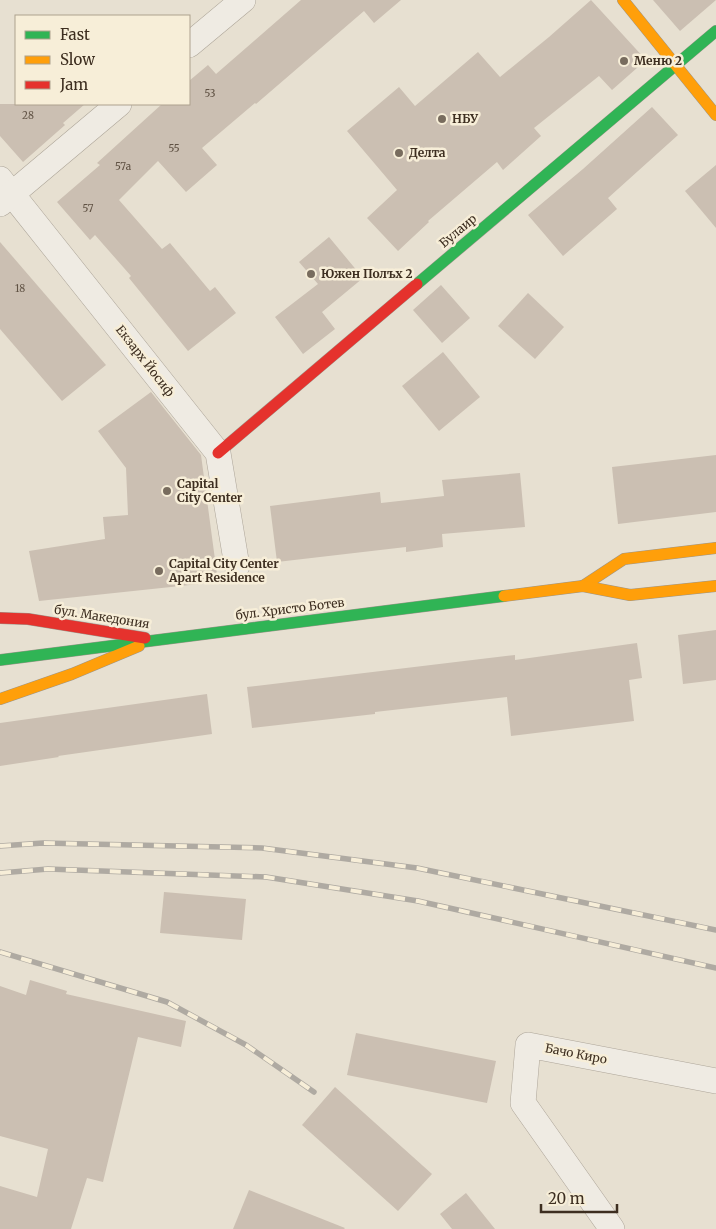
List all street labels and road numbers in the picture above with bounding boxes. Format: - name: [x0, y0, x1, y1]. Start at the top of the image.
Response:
- street label: Булаир: [436, 211, 479, 251]
- street label: Екзарх Йосиф: [113, 322, 178, 399]
- street label: бул. Христо Ботев: [235, 594, 345, 623]
- street label: бул. Македония: [53, 602, 151, 631]
- street label: Бачо Киро: [544, 1040, 609, 1067]

